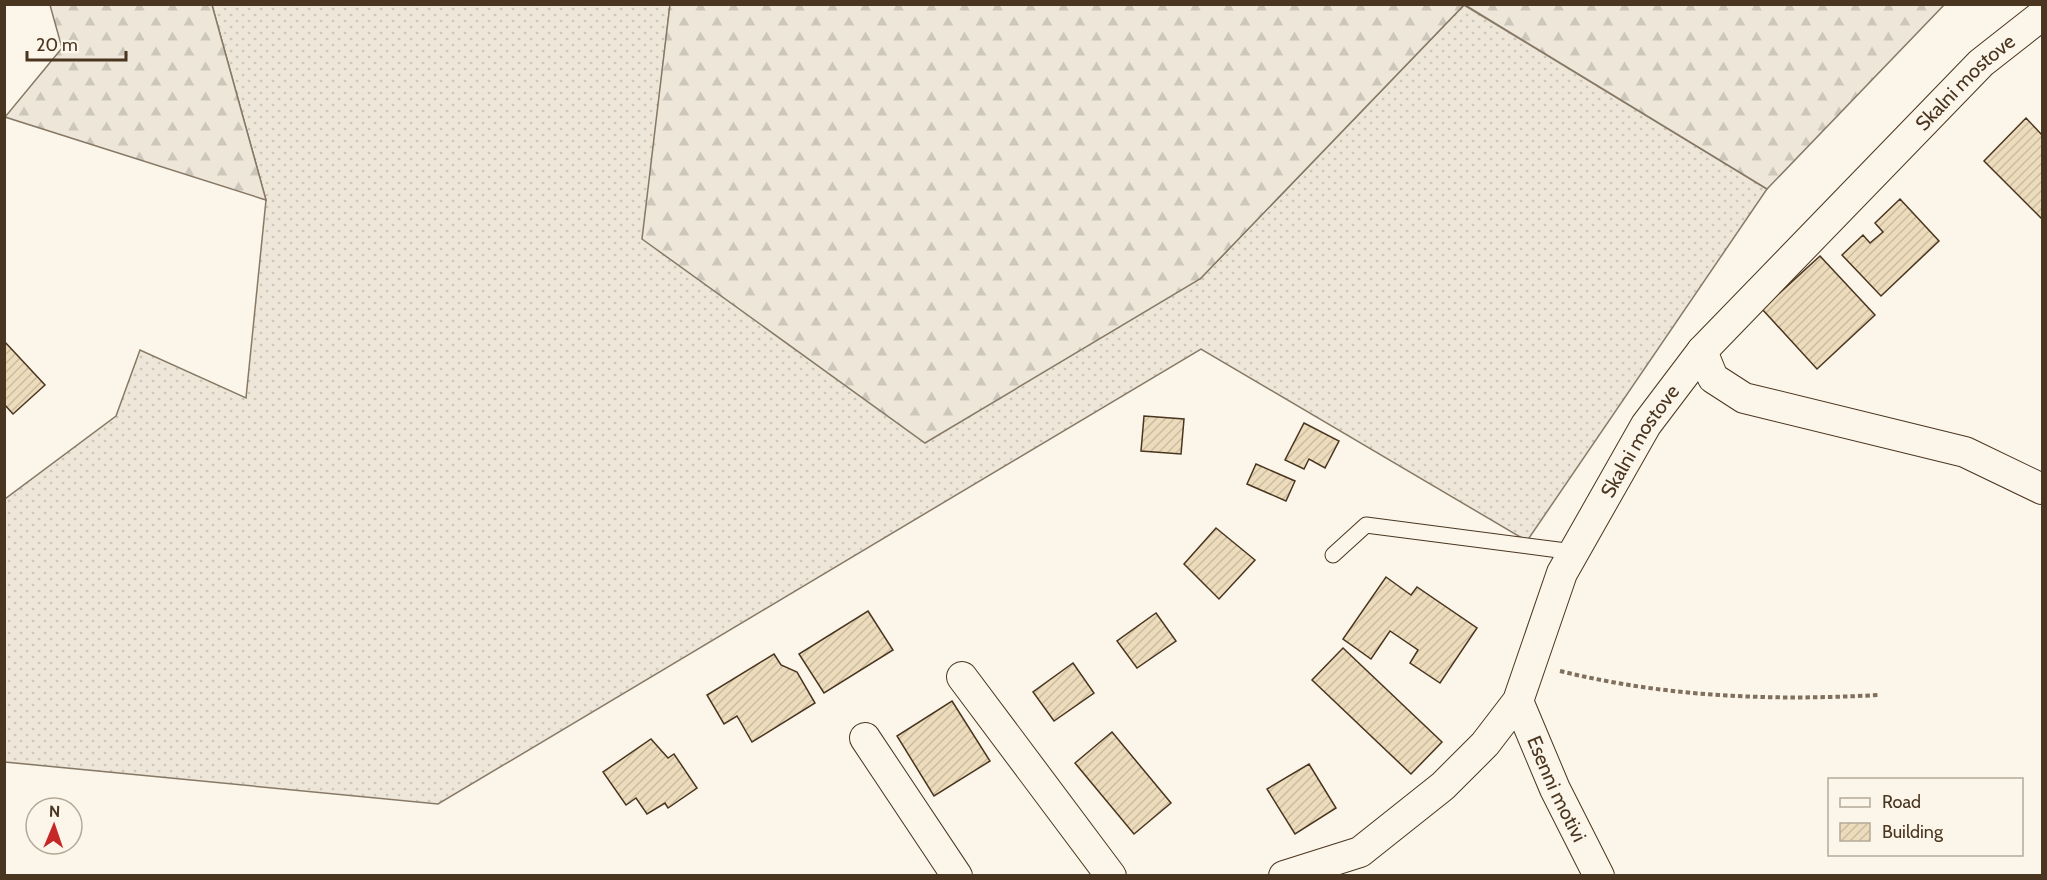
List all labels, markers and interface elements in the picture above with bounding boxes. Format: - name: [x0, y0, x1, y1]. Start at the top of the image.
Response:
- scale bar: [27, 24, 126, 62]
- street label: Skalni mostove: [1910, 29, 2020, 135]
- text: 20 m: [36, 34, 78, 56]
- street label: Skalni mostove: [1595, 380, 1684, 502]
- street label: Esenni motivi: [1522, 732, 1592, 846]
- legend: [1828, 778, 2023, 856]
- text: Road: [1882, 791, 1921, 813]
- north arrow: [24, 796, 84, 856]
- text: N: [49, 802, 60, 821]
- text: Building: [1882, 821, 1944, 843]

